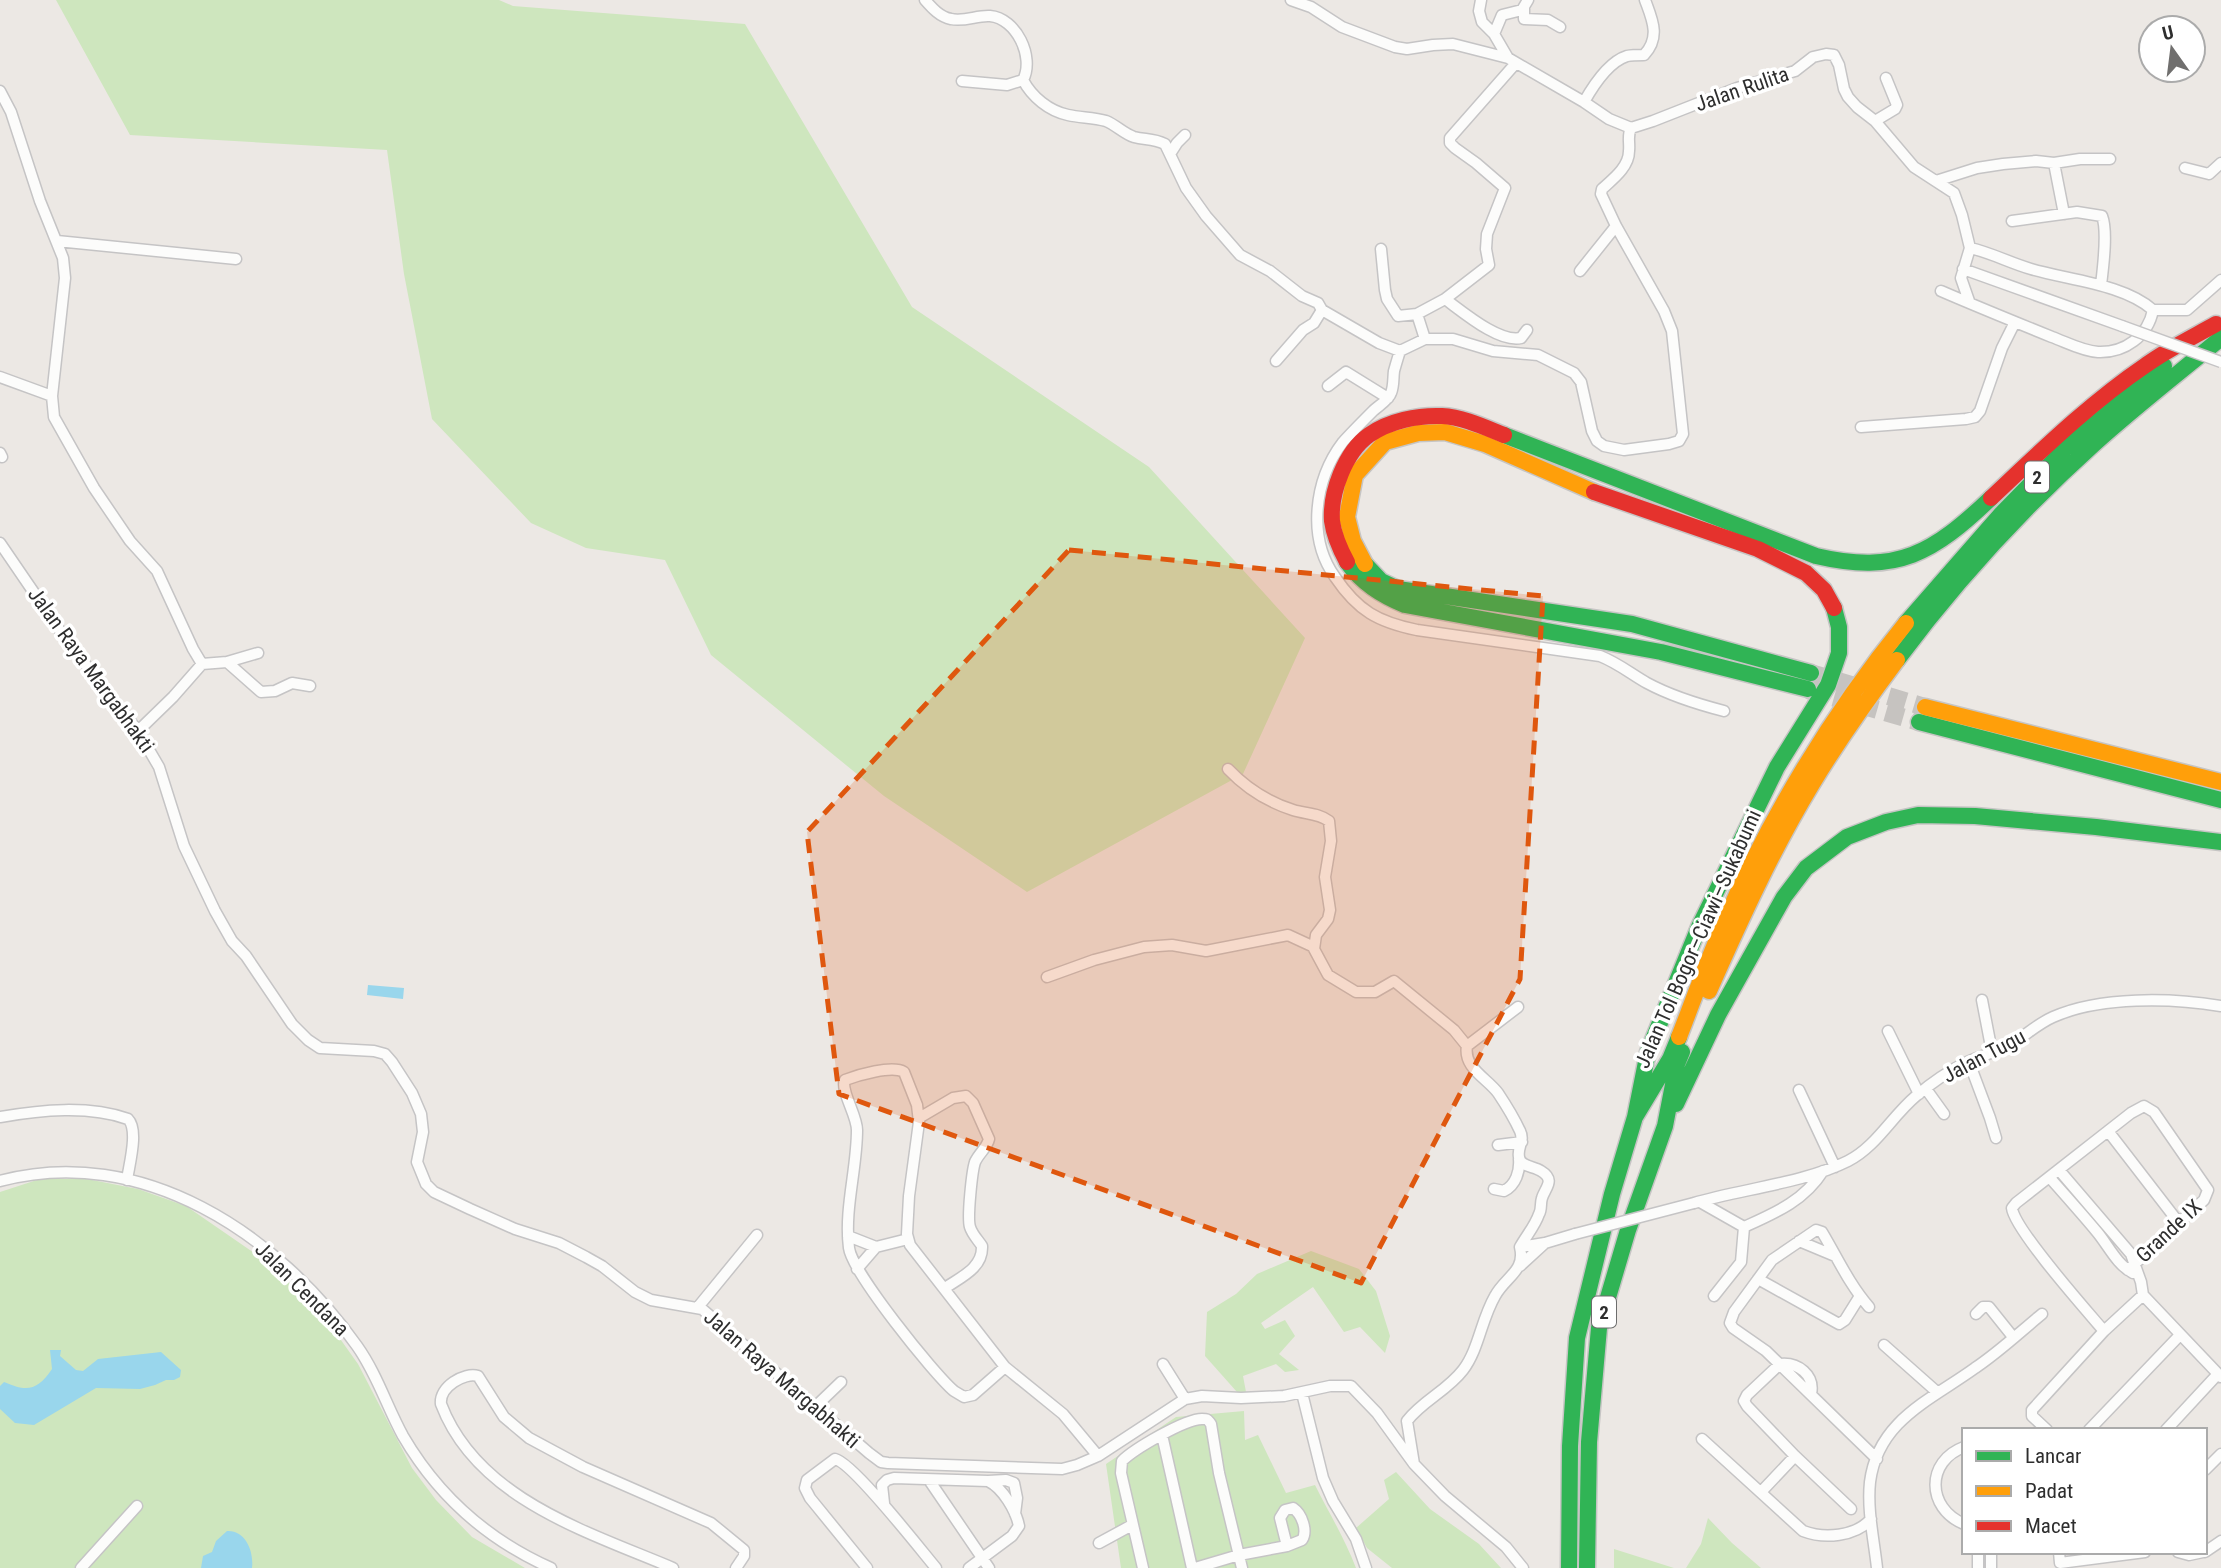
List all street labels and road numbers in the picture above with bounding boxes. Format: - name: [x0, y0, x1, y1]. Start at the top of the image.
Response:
- street label: Jalan Rulita: [1692, 62, 1792, 116]
- road number: 2: [2025, 462, 2049, 492]
- street label: Jalan Raya Margabhakti: [23, 583, 159, 757]
- street label: Jalan Tol Bogor–Ciawi–Sukabumi: [1630, 806, 1766, 1072]
- street label: Jalan Tugu: [1939, 1024, 2029, 1088]
- street label: Grande IX: [2131, 1195, 2207, 1267]
- street label: Jalan Cendana: [250, 1237, 354, 1341]
- road number: 2: [1592, 1296, 1616, 1328]
- street label: Jalan Raya Margabhakti: [699, 1305, 865, 1453]

